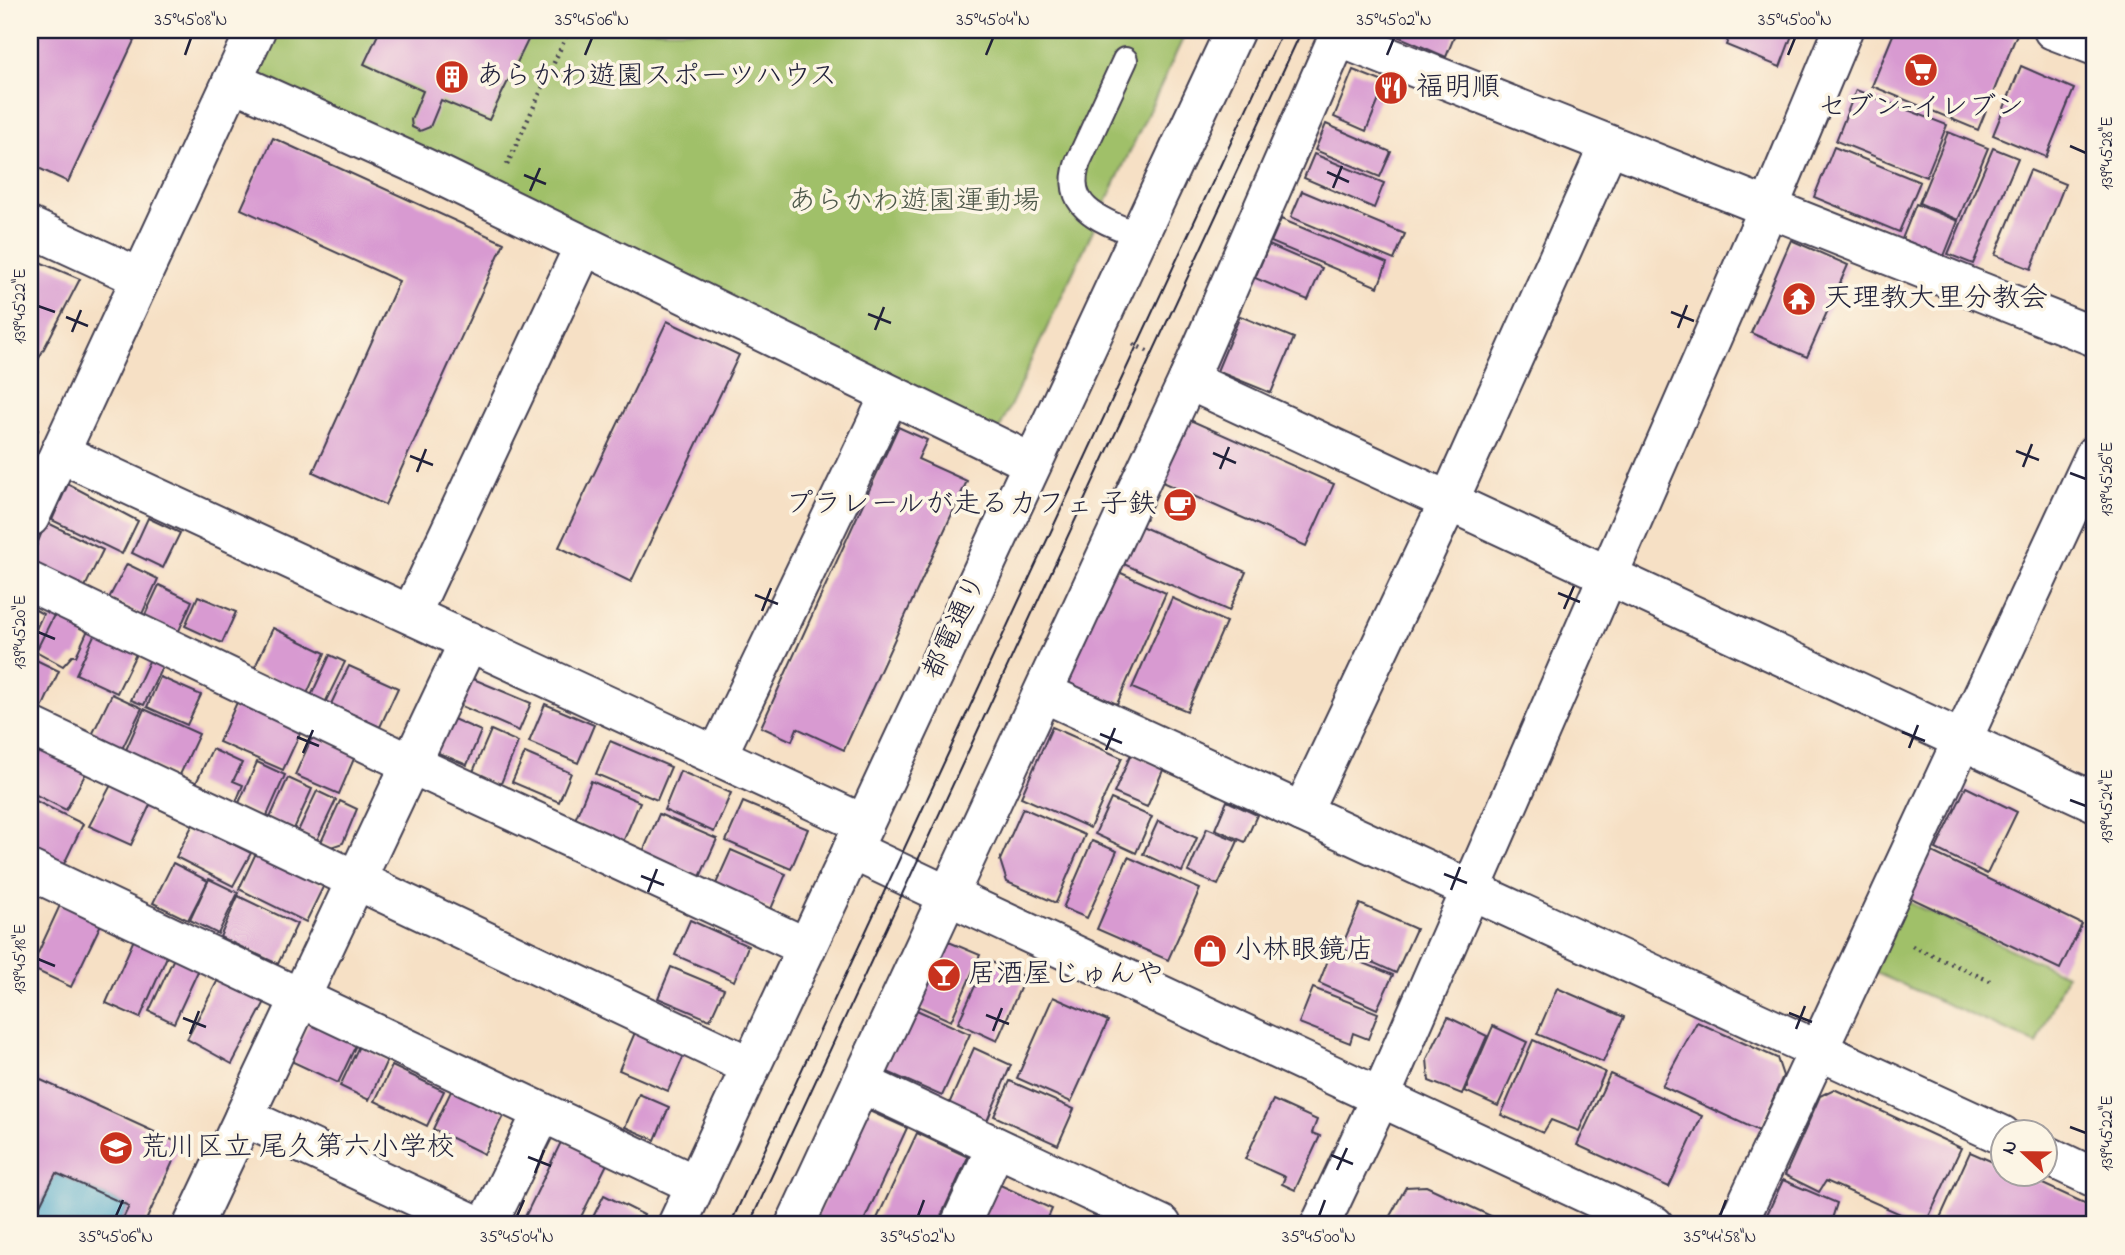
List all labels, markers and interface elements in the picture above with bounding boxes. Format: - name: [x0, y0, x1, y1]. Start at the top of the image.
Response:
- text: 35°45'08"N: [154, 8, 228, 34]
- text: 35°45'06"N: [555, 8, 629, 34]
- text: 35°45'04"N: [956, 8, 1030, 34]
- text: 35°45'02"N: [1356, 8, 1432, 34]
- text: 35°45'00"N: [1758, 8, 1832, 34]
- supermarket icon: セブン-イレブン: [1902, 51, 1940, 89]
- place label: あらかわ遊園スポーツハウス: [476, 57, 837, 98]
- building icon: あらかわ遊園スポーツハウス: [433, 58, 471, 96]
- place label: 福明順: [1416, 68, 1500, 109]
- restaurant icon: 福明順: [1372, 69, 1410, 107]
- place label: セブン-イレブン: [1818, 88, 2024, 129]
- text: 139°45'28"E: [2095, 116, 2121, 190]
- park label: あらかわ遊園運動場: [788, 182, 1040, 223]
- text: 139°45'22"E: [8, 268, 34, 344]
- place label: 天理教大里分教会: [1824, 279, 2048, 320]
- temple icon: 天理教大里分教会: [1780, 280, 1818, 318]
- text: 139°45'26"E: [2095, 441, 2121, 517]
- place label: プラレールが走るカフェ 子鉄: [786, 485, 1156, 526]
- cafe icon: プラレールが走るカフェ 子鉄: [1161, 486, 1199, 524]
- street label: 都電通り: [914, 568, 998, 686]
- text: 139°45'20"E: [8, 594, 34, 669]
- text: 139°45'24"E: [2095, 769, 2121, 843]
- text: 139°45'18"E: [8, 924, 34, 994]
- place label: 小林眼鏡店: [1234, 931, 1374, 972]
- shop icon: 小林眼鏡店: [1191, 932, 1229, 970]
- place label: 居酒屋じゅんや: [968, 955, 1164, 996]
- bar icon: 居酒屋じゅんや: [925, 956, 963, 994]
- text: 139°45'22"E: [2095, 1095, 2121, 1171]
- north arrow: [1988, 1118, 2058, 1188]
- place label: 荒川区立 尾久第六小学校: [140, 1128, 455, 1169]
- school or university icon: 荒川区立 尾久第六小学校: [97, 1129, 135, 1167]
- text: N: [1996, 1136, 2026, 1159]
- text: 35°45'06"N: [79, 1225, 153, 1251]
- text: 35°45'04"N: [480, 1225, 554, 1251]
- text: 35°45'02"N: [880, 1225, 956, 1251]
- text: 35°45'00"N: [1282, 1225, 1356, 1251]
- text: 35°44'58"N: [1684, 1225, 1756, 1251]

